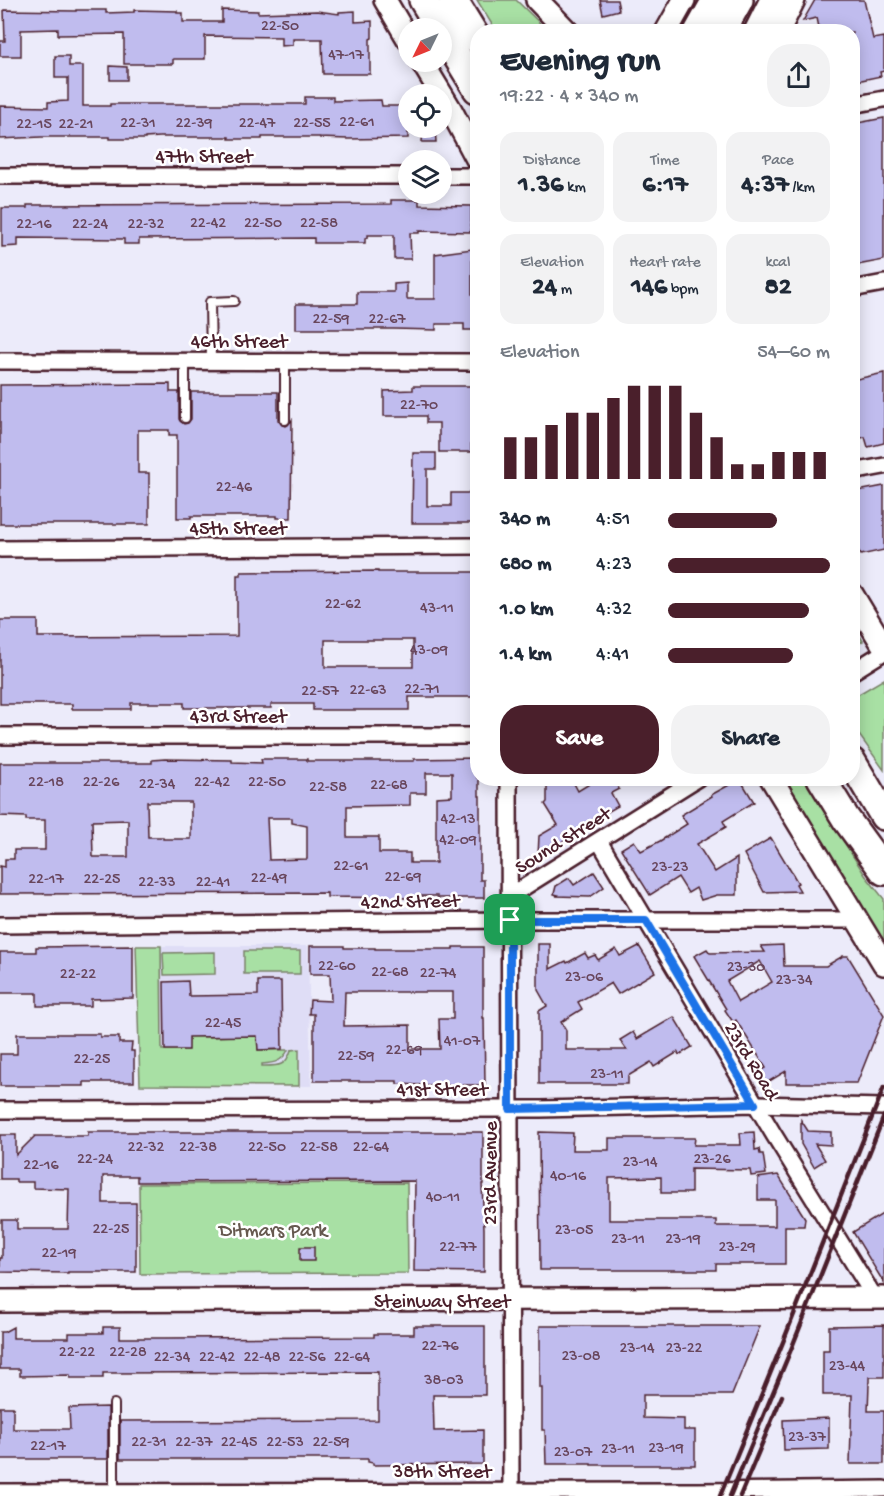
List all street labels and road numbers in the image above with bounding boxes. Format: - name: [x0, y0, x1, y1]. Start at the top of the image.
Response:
- street label: 47th Street: [156, 147, 254, 170]
- street label: 46th Street: [191, 332, 289, 355]
- street label: 45th Street: [190, 519, 288, 542]
- street label: 43rd Street: [190, 707, 288, 730]
- street label: Sound Street: [512, 803, 617, 880]
- street label: 42nd Street: [361, 891, 461, 916]
- street label: 23rd Road: [718, 1018, 784, 1107]
- street label: 41st Street: [396, 1080, 489, 1103]
- street label: 23rd Avenue: [481, 1120, 504, 1225]
- street label: Steinway Street: [374, 1292, 512, 1315]
- street label: 38th Street: [392, 1462, 493, 1485]

